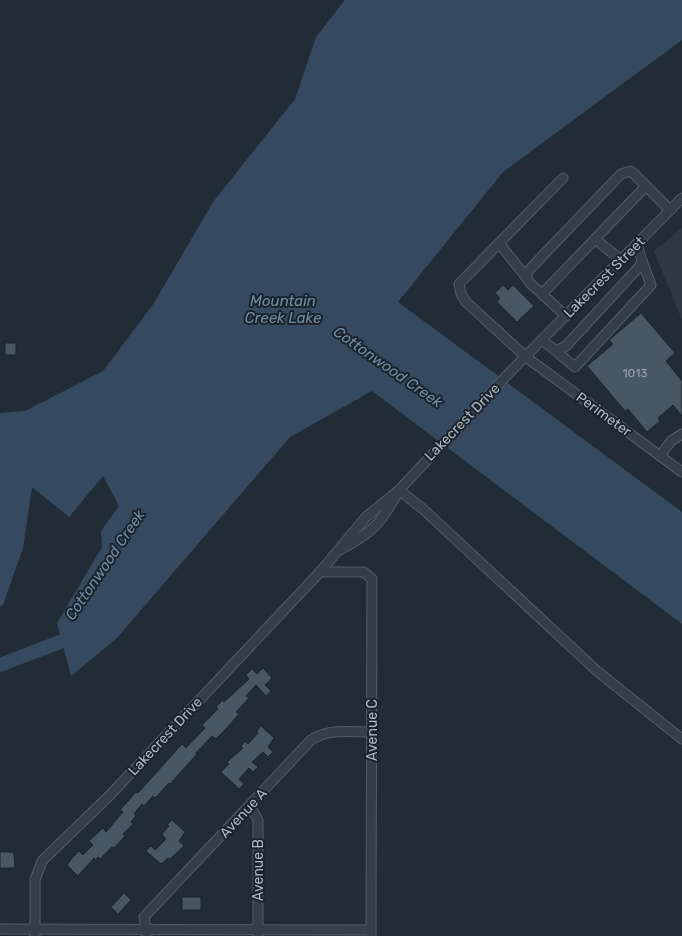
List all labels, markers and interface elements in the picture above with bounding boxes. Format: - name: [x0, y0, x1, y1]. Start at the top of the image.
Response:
- street label: Lakecrest Street: [560, 233, 649, 321]
- water label: Mountain Creek Lake: [245, 292, 322, 327]
- water label: Cottonwood Creek: [330, 323, 446, 412]
- house number: 1013: [622, 366, 648, 380]
- street label: Lakecrest Drive: [421, 380, 504, 465]
- street label: Perimeter: [573, 389, 635, 441]
- water label: Cottonwood Creek: [61, 506, 149, 624]
- street label: Lakecrest Drive: [125, 694, 206, 779]
- street label: Avenue C: [364, 699, 381, 761]
- street label: Avenue A: [216, 785, 271, 842]
- street label: Avenue B: [250, 839, 267, 901]

